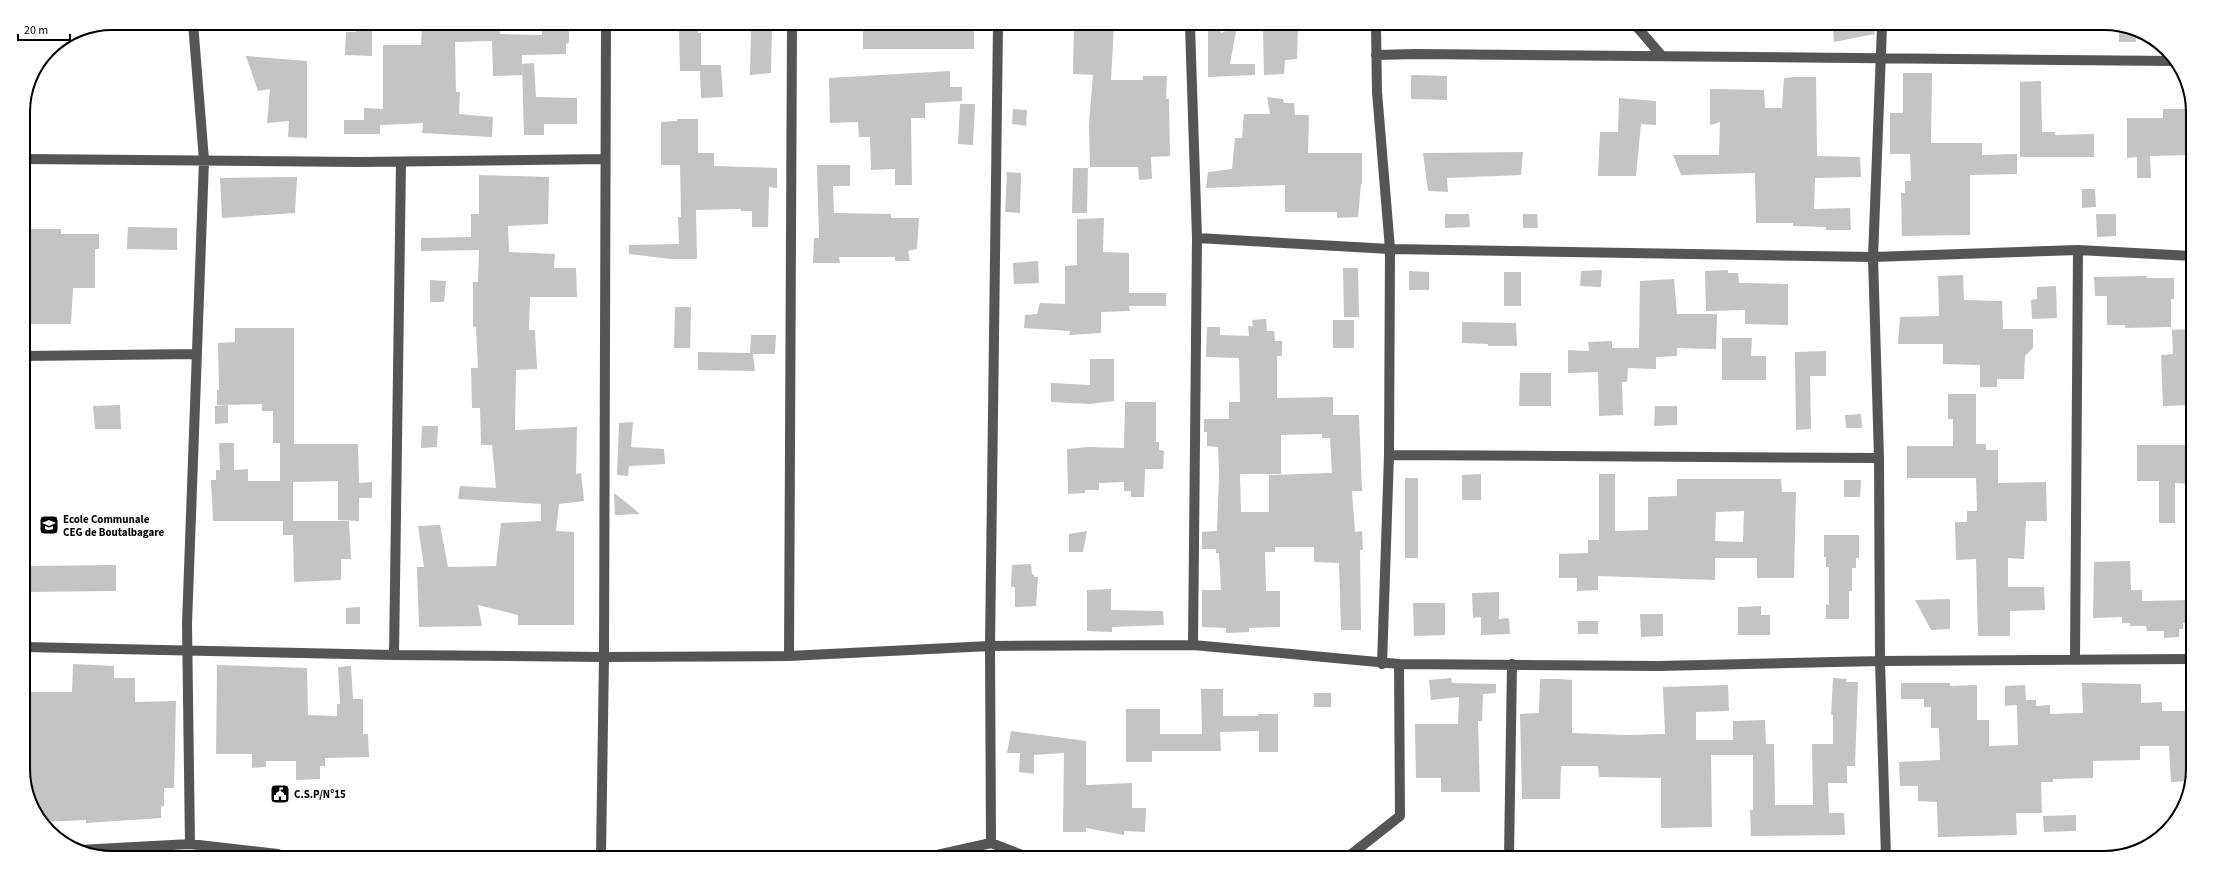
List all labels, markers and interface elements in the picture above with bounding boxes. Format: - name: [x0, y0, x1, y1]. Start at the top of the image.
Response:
- scale bar: [18, 16, 70, 42]
- text: 20 m: [24, 22, 48, 39]
- place label: Ecole Communale CEG de Boutalbagare: [63, 512, 164, 540]
- school or university icon: Ecole Communale CEG de Boutalbagare: [38, 514, 60, 536]
- public building icon: C.S.P/N°15: [269, 783, 291, 805]
- place label: C.S.P/N°15: [294, 787, 346, 802]

